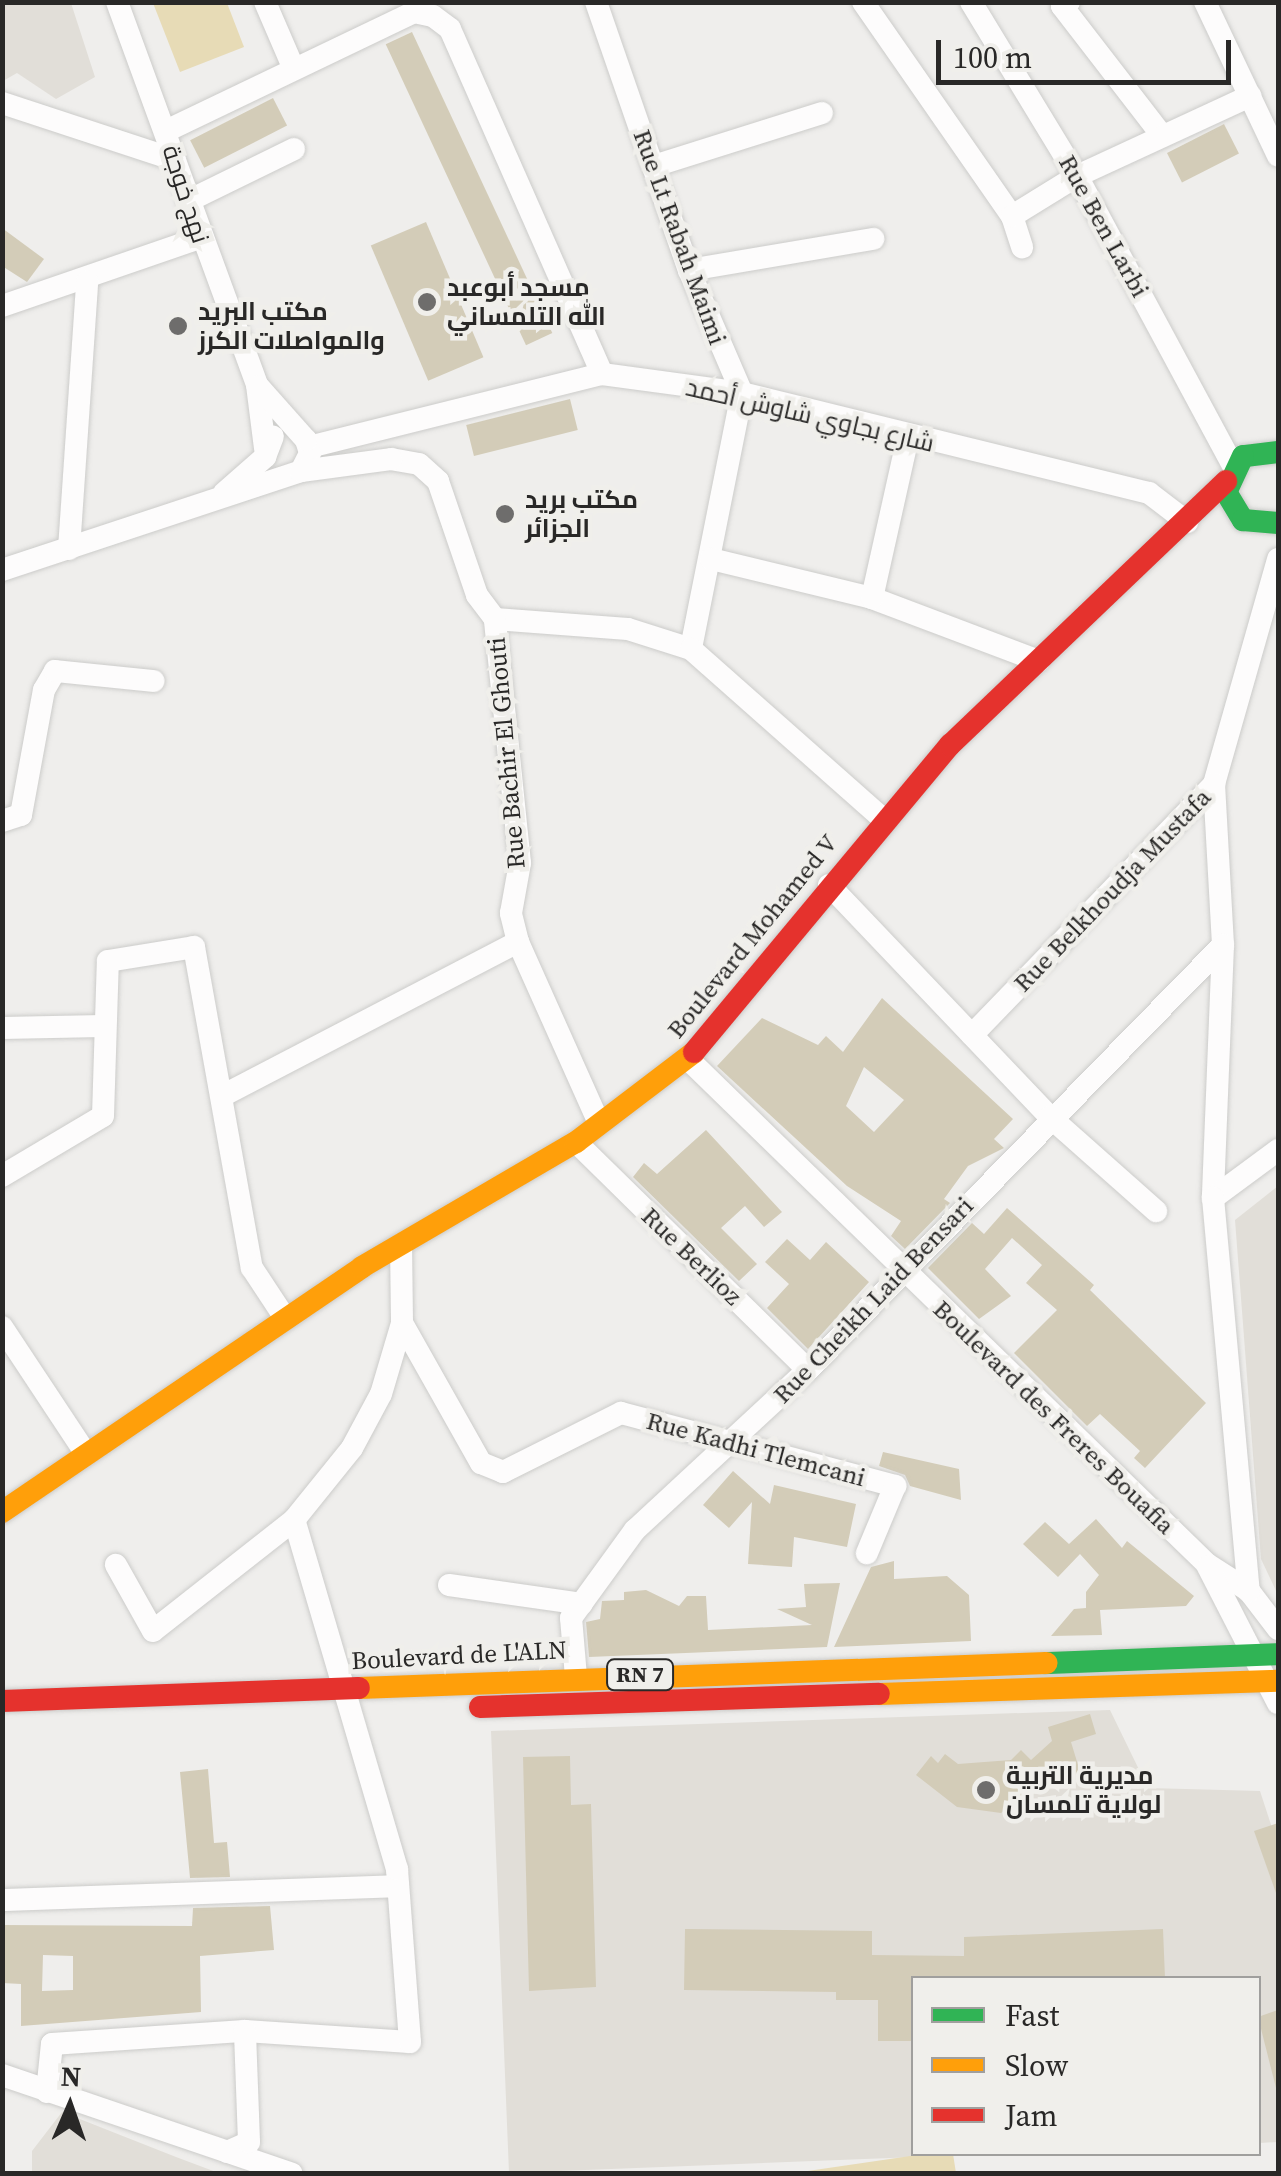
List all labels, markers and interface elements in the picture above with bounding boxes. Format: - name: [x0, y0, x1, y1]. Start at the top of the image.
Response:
- scale bar: [941, 20, 1236, 82]
- text: 100 m: [953, 37, 1032, 78]
- street label: Rue Lt Rabah Maimi: [627, 125, 733, 349]
- street label: نهج خوجة: [156, 141, 216, 247]
- street label: Rue Ben Larbi: [1053, 150, 1155, 302]
- place label: مسجد أبوعبد الله التلمساني: [447, 273, 606, 332]
- marker: مسجد أبوعبد الله التلمساني: [416, 291, 438, 313]
- place label: مكتب البريد والمواصلات الكرز: [198, 297, 385, 356]
- marker: مكتب البريد والمواصلات الكرز: [167, 315, 189, 337]
- street label: شارع بجاوي شاوش أحمد: [683, 372, 937, 458]
- place label: مكتب بريد الجزائر: [525, 485, 638, 544]
- marker: مكتب بريد الجزائر: [494, 503, 516, 525]
- street label: Rue Bachir El Ghouti: [481, 636, 531, 870]
- street label: Rue Belkhoudja Mustafa: [1007, 782, 1217, 998]
- street label: Boulevard Mohamed V: [660, 828, 844, 1044]
- street label: Rue Cheikh Laid Bensari: [767, 1191, 979, 1409]
- street label: Rue Berlioz: [636, 1201, 748, 1311]
- street label: Boulevard des Freres Bouafia: [927, 1294, 1181, 1540]
- street label: Rue Kadhi Tlemcani: [643, 1405, 869, 1493]
- street label: Boulevard de L'ALN: [351, 1634, 567, 1676]
- road number: RN 7: [605, 1658, 675, 1692]
- place label: مديرية التربية لولاية تلمسان: [1006, 1761, 1161, 1820]
- marker: مديرية التربية لولاية تلمسان: [975, 1779, 997, 1801]
- legend: [911, 1976, 1261, 2156]
- text: Fast: [1005, 1995, 1059, 2036]
- text: Slow: [1005, 2045, 1068, 2086]
- north arrow: [20, 2056, 120, 2156]
- text: N: [60, 2057, 82, 2095]
- text: Jam: [1005, 2095, 1058, 2136]

